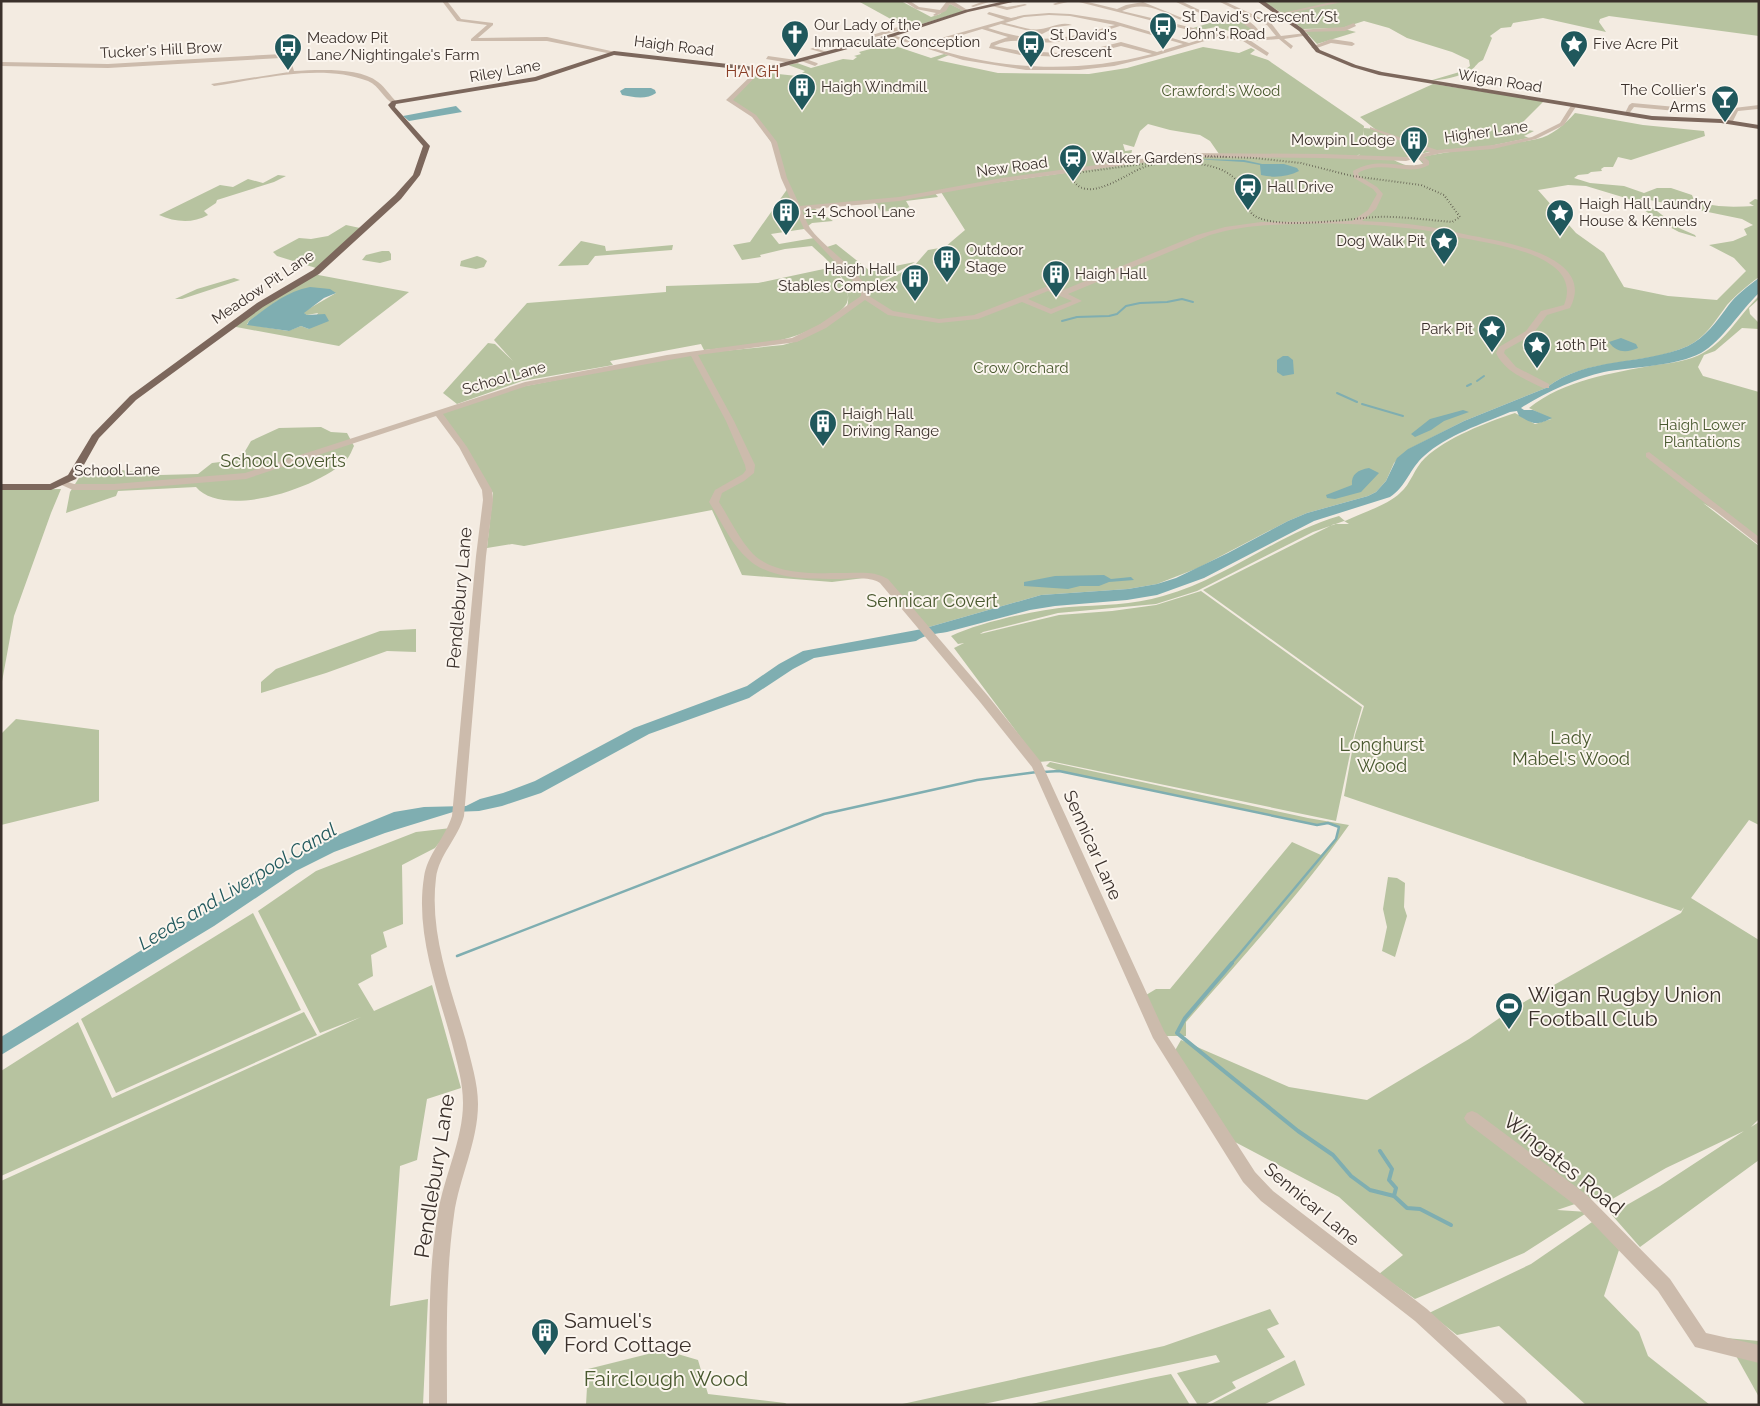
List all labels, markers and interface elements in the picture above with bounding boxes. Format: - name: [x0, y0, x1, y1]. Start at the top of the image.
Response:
- place label: St David's Crescent/St John's Road: [1182, 8, 1338, 43]
- bus stop icon: St David's Crescent/St John's Road: [1148, 11, 1178, 50]
- place label: Our Lady of the Immaculate Conception: [814, 16, 980, 51]
- church icon: Our Lady of the Immaculate Conception: [780, 19, 810, 58]
- place label: St David's Crescent: [1050, 26, 1117, 61]
- place label: Meadow Pit Lane/Nightingale's Farm: [307, 29, 479, 64]
- bus stop icon: St David's Crescent: [1016, 29, 1046, 68]
- place icon: Five Acre Pit: [1559, 29, 1589, 68]
- bus stop icon: Meadow Pit Lane/Nightingale's Farm: [273, 32, 303, 71]
- street label: Haigh Road: [633, 32, 715, 60]
- place label: Five Acre Pit: [1593, 35, 1678, 53]
- street label: Tucker's Hill Brow: [99, 38, 223, 62]
- street label: Riley Lane: [468, 56, 542, 86]
- district label: HAIGH: [726, 62, 780, 81]
- street label: Wigan Road: [1457, 65, 1543, 97]
- building icon: Haigh Windmill: [787, 72, 817, 111]
- place label: Haigh Windmill: [821, 78, 928, 96]
- place label: The Collier's Arms: [1621, 81, 1706, 116]
- park label: Crawford's Wood: [1162, 82, 1280, 100]
- bar icon: The Collier's Arms: [1710, 84, 1740, 123]
- street label: Higher Lane: [1443, 117, 1529, 147]
- building icon: Mowpin Lodge: [1399, 125, 1429, 164]
- place label: Mowpin Lodge: [1291, 131, 1395, 149]
- station icon: Walker Gardens: [1058, 143, 1088, 182]
- place label: Walker Gardens: [1092, 149, 1202, 167]
- street label: New Road: [975, 153, 1049, 181]
- station icon: Hall Drive: [1233, 172, 1263, 211]
- place label: Hall Drive: [1267, 178, 1334, 196]
- place label: Haigh Hall Laundry House & Kennels: [1579, 195, 1711, 230]
- building icon: 1-4 School Lane: [771, 197, 801, 236]
- place icon: Haigh Hall Laundry House & Kennels: [1545, 198, 1575, 237]
- place label: 1-4 School Lane: [805, 203, 916, 221]
- place icon: Dog Walk Pit: [1429, 226, 1459, 265]
- place label: Dog Walk Pit: [1336, 232, 1425, 250]
- place label: Outdoor Stage: [966, 241, 1024, 276]
- building icon: Outdoor Stage: [932, 244, 962, 283]
- street label: Meadow Pit Lane: [208, 246, 318, 328]
- building icon: Haigh Hall: [1041, 259, 1071, 298]
- place label: Haigh Hall Stables Complex: [778, 260, 897, 295]
- building icon: Haigh Hall Stables Complex: [900, 263, 930, 302]
- place label: Haigh Hall: [1075, 265, 1148, 283]
- place icon: Park Pit: [1477, 314, 1507, 353]
- place label: Park Pit: [1421, 320, 1473, 338]
- place icon: 10th Pit: [1522, 330, 1552, 369]
- place label: 10th Pit: [1556, 336, 1607, 354]
- street label: School Lane: [460, 357, 548, 398]
- park label: Crow Orchard: [973, 359, 1069, 377]
- place label: Haigh Hall Driving Range: [842, 405, 939, 440]
- building icon: Haigh Hall Driving Range: [808, 408, 838, 447]
- park label: Haigh Lower Plantations: [1658, 416, 1746, 451]
- park label: School Coverts: [220, 450, 346, 471]
- street label: School Lane: [74, 460, 160, 480]
- street label: Pendlebury Lane: [442, 526, 476, 670]
- park label: Sennicar Covert: [866, 590, 998, 611]
- park label: Lady Mabel's Wood: [1512, 727, 1630, 769]
- park label: Longhurst Wood: [1340, 734, 1424, 776]
- street label: Sennicar Lane: [1059, 787, 1127, 904]
- water label: Leeds and Liverpool Canal: [134, 818, 340, 954]
- place label: Wigan Rugby Union Football Club: [1528, 982, 1722, 1031]
- sports icon: Wigan Rugby Union Football Club: [1494, 991, 1524, 1030]
- street label: Pendlebury Lane: [409, 1092, 459, 1260]
- street label: Wingates Road: [1499, 1108, 1629, 1220]
- street label: Sennicar Lane: [1260, 1158, 1364, 1250]
- place label: Samuel's Ford Cottage: [564, 1308, 691, 1357]
- building icon: Samuel's Ford Cottage: [530, 1317, 560, 1356]
- park label: Fairclough Wood: [584, 1366, 748, 1391]

